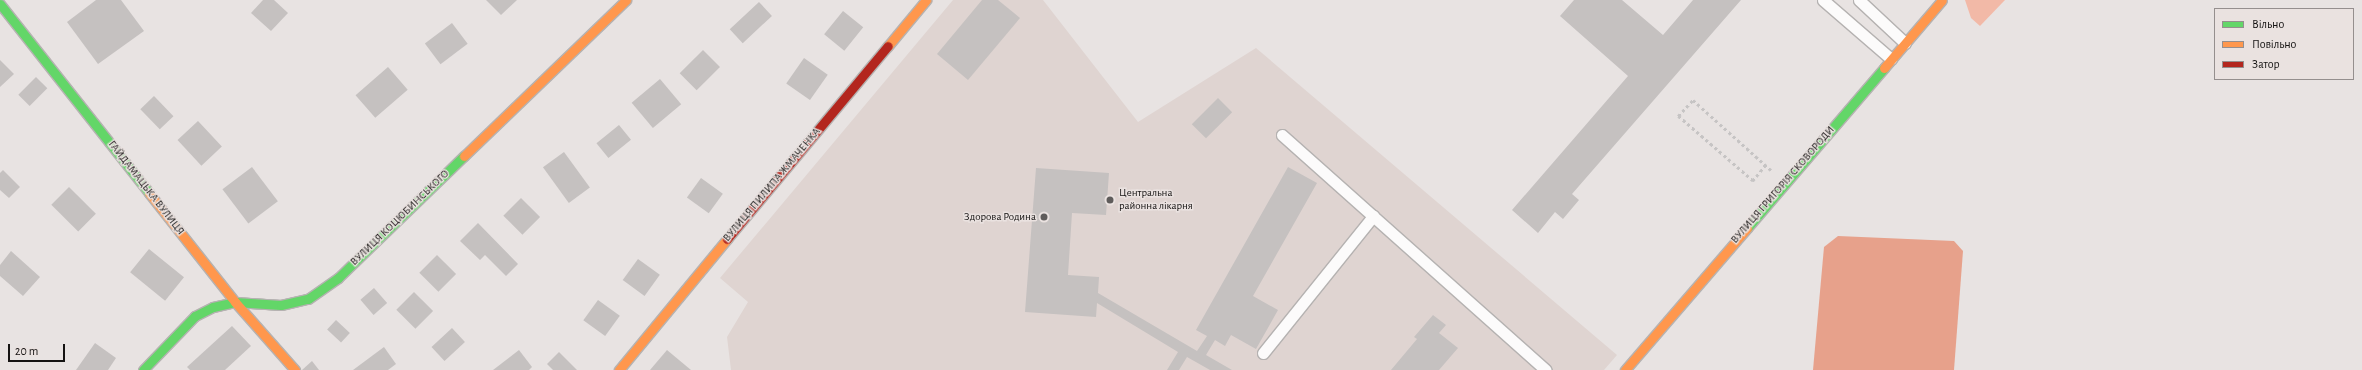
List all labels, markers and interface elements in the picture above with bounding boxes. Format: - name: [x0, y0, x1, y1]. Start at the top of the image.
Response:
- legend: [2214, 8, 2354, 80]
- text: Вільно: [2252, 18, 2284, 30]
- text: Повільно: [2252, 38, 2296, 50]
- text: Затор: [2252, 58, 2280, 70]
- street label: ВУЛИЦЯ ГРИГОРІЯ СКОВОРОДИ: [1728, 124, 1838, 246]
- street label: ВУЛИЦЯ ПИЛИПА ЖМАЧЕНКА: [721, 125, 823, 245]
- street label: ГАЙДАМАЦЬКА ВУЛИЦЯ: [105, 138, 187, 238]
- street label: ВУЛИЦЯ КОЦЮБИНСЬКОГО: [348, 167, 452, 269]
- place label: Центральна районна лікарня: [1119, 187, 1193, 213]
- marker: Центральна районна лікарня: [1104, 194, 1116, 206]
- place label: Здорова Родина: [964, 210, 1036, 224]
- marker: Здорова Родина: [1039, 212, 1049, 222]
- scale bar: [10, 336, 67, 362]
- text: 20 m: [15, 345, 38, 357]

